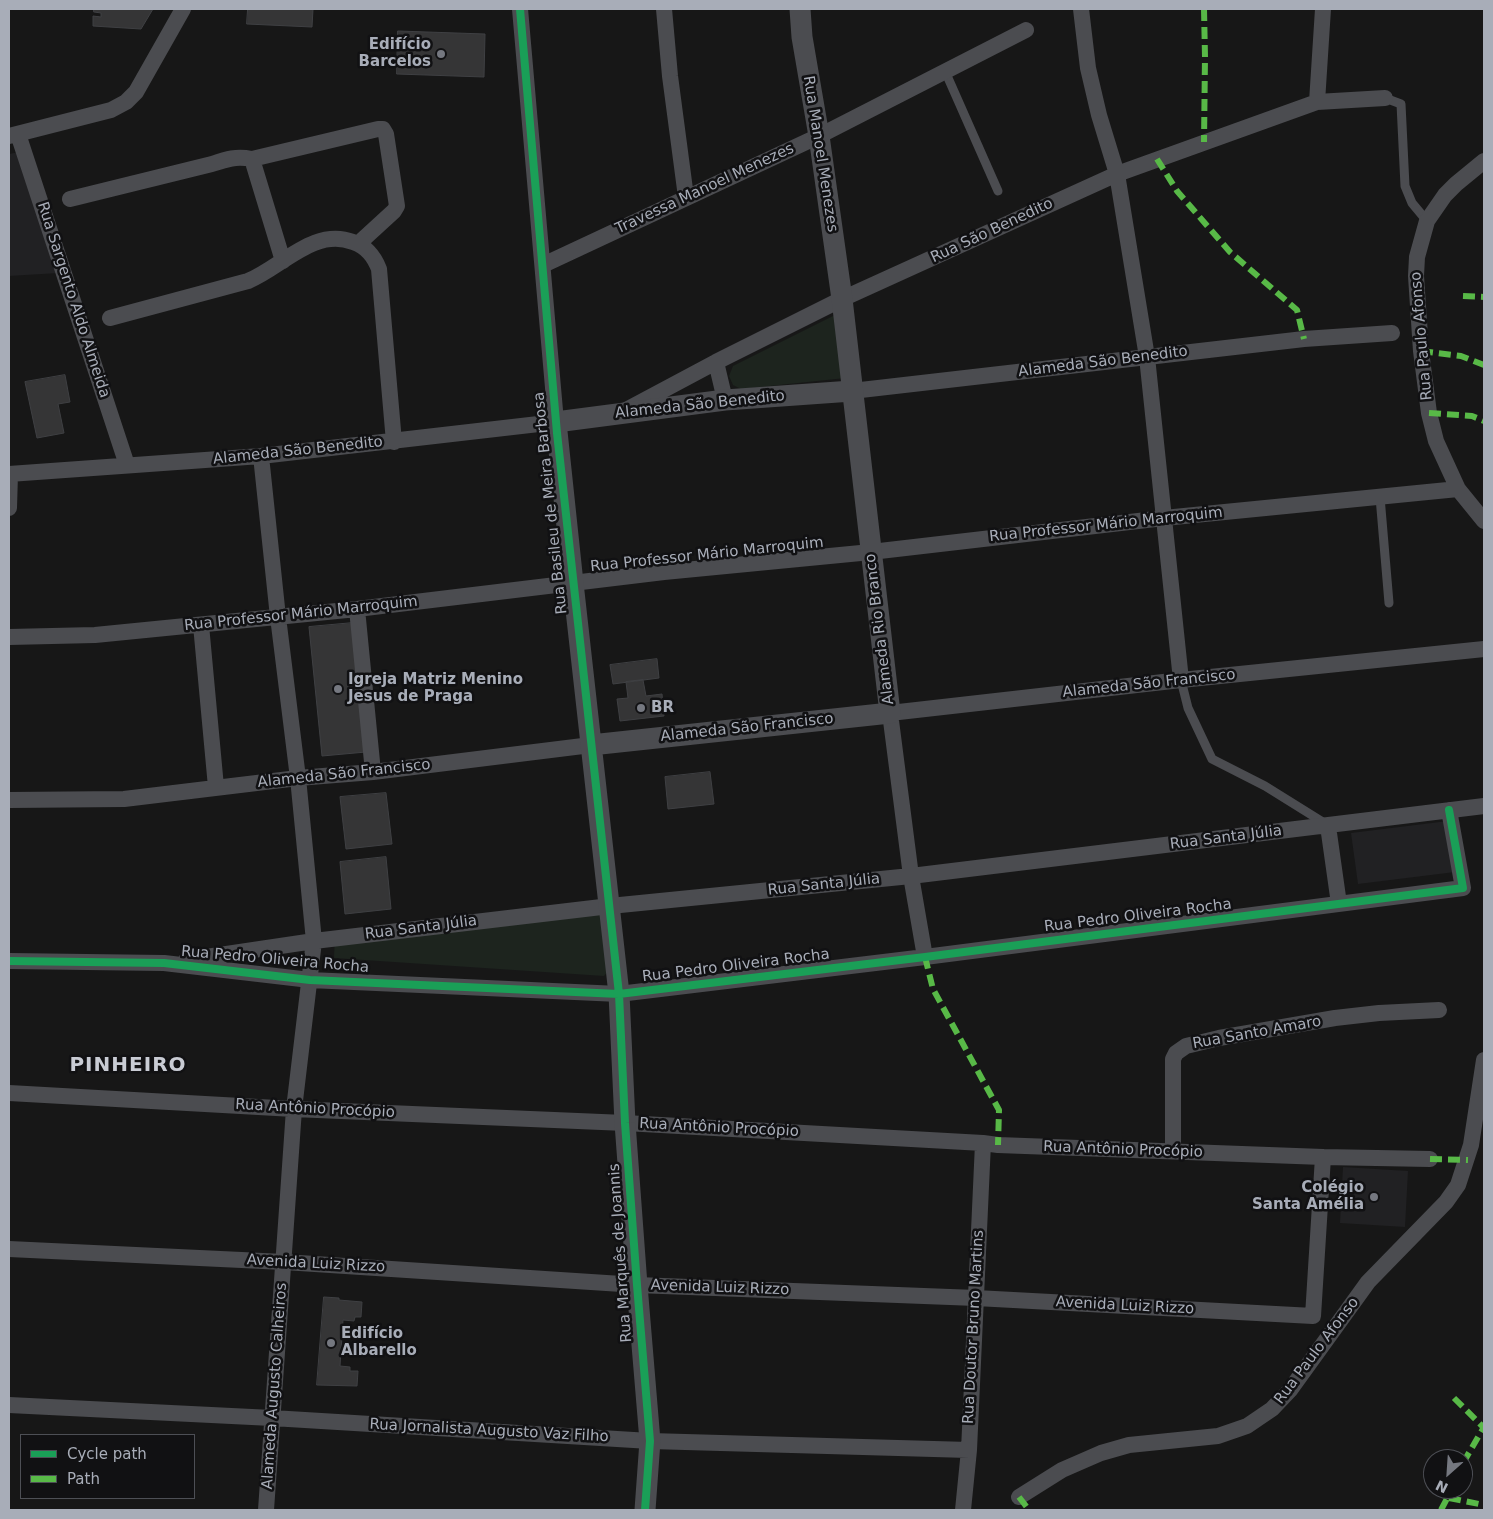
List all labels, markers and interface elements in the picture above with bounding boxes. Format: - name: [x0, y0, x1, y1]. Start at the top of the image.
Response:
- place label: Edifício Barcelos: [359, 36, 431, 71]
- marker: Edifício Barcelos: [435, 48, 447, 60]
- street label: Rua Manoel Menezes: [799, 75, 841, 233]
- street label: Travessa Manoel Menezes: [613, 140, 797, 238]
- street label: Rua São Benedito: [928, 195, 1056, 267]
- street label: Rua Sargento Aldo Almeida: [33, 200, 113, 400]
- street label: Rua Paulo Afonso: [1407, 271, 1437, 401]
- street label: Alameda São Benedito: [1017, 343, 1189, 381]
- street label: Alameda São Benedito: [614, 387, 786, 423]
- street label: Rua Basileu de Meira Barbosa: [530, 391, 572, 615]
- street label: Alameda São Benedito: [212, 433, 384, 469]
- street label: Rua Professor Mário Marroquim: [988, 504, 1224, 546]
- street label: Rua Professor Mário Marroquim: [589, 534, 825, 576]
- street label: Alameda Rio Branco: [862, 552, 898, 706]
- street label: Rua Professor Mário Marroquim: [183, 593, 419, 635]
- street label: Alameda São Francisco: [1062, 666, 1236, 702]
- place label: Igreja Matriz Menino Jesus de Praga: [348, 671, 523, 706]
- marker: Igreja Matriz Menino Jesus de Praga: [332, 683, 344, 695]
- place label: BR: [651, 699, 674, 717]
- marker: BR: [635, 702, 647, 714]
- street label: Alameda São Francisco: [660, 710, 834, 746]
- street label: Alameda São Francisco: [257, 756, 431, 792]
- street label: Rua Santa Júlia: [1169, 822, 1283, 854]
- street label: Rua Santa Júlia: [767, 870, 881, 900]
- street label: Rua Pedro Oliveira Rocha: [1043, 896, 1233, 936]
- street label: Rua Santa Júlia: [364, 912, 478, 944]
- street label: Rua Pedro Oliveira Rocha: [180, 943, 370, 977]
- street label: Rua Pedro Oliveira Rocha: [641, 946, 831, 986]
- street label: Rua Santo Amaro: [1191, 1013, 1323, 1053]
- district label: PINHEIRO: [68, 1054, 188, 1078]
- street label: Rua Antônio Procópio: [235, 1096, 395, 1122]
- street label: Rua Antônio Procópio: [639, 1115, 799, 1141]
- street label: Rua Antônio Procópio: [1043, 1138, 1203, 1162]
- street label: Rua Marquês de Joannis: [606, 1163, 636, 1343]
- place label: Colégio Santa Amélia: [1252, 1179, 1364, 1214]
- marker: Colégio Santa Amélia: [1368, 1191, 1380, 1203]
- street label: Rua Doutor Bruno Martins: [960, 1229, 988, 1425]
- street label: Avenida Luiz Rizzo: [246, 1251, 386, 1277]
- street label: Avenida Luiz Rizzo: [650, 1277, 790, 1299]
- street label: Alameda Augusto Calheiros: [259, 1282, 291, 1490]
- street label: Avenida Luiz Rizzo: [1055, 1293, 1195, 1319]
- street label: Rua Paulo Afonso: [1271, 1294, 1363, 1408]
- place label: Edifício Albarello: [341, 1325, 417, 1360]
- marker: Edifício Albarello: [325, 1337, 337, 1349]
- street label: Rua Jornalista Augusto Vaz Filho: [369, 1416, 609, 1446]
- legend: [20, 1434, 195, 1499]
- text: Cycle path: [67, 1445, 147, 1463]
- north arrow: [1423, 1449, 1473, 1499]
- text: Path: [67, 1470, 100, 1488]
- text: N: [1433, 1477, 1451, 1496]

